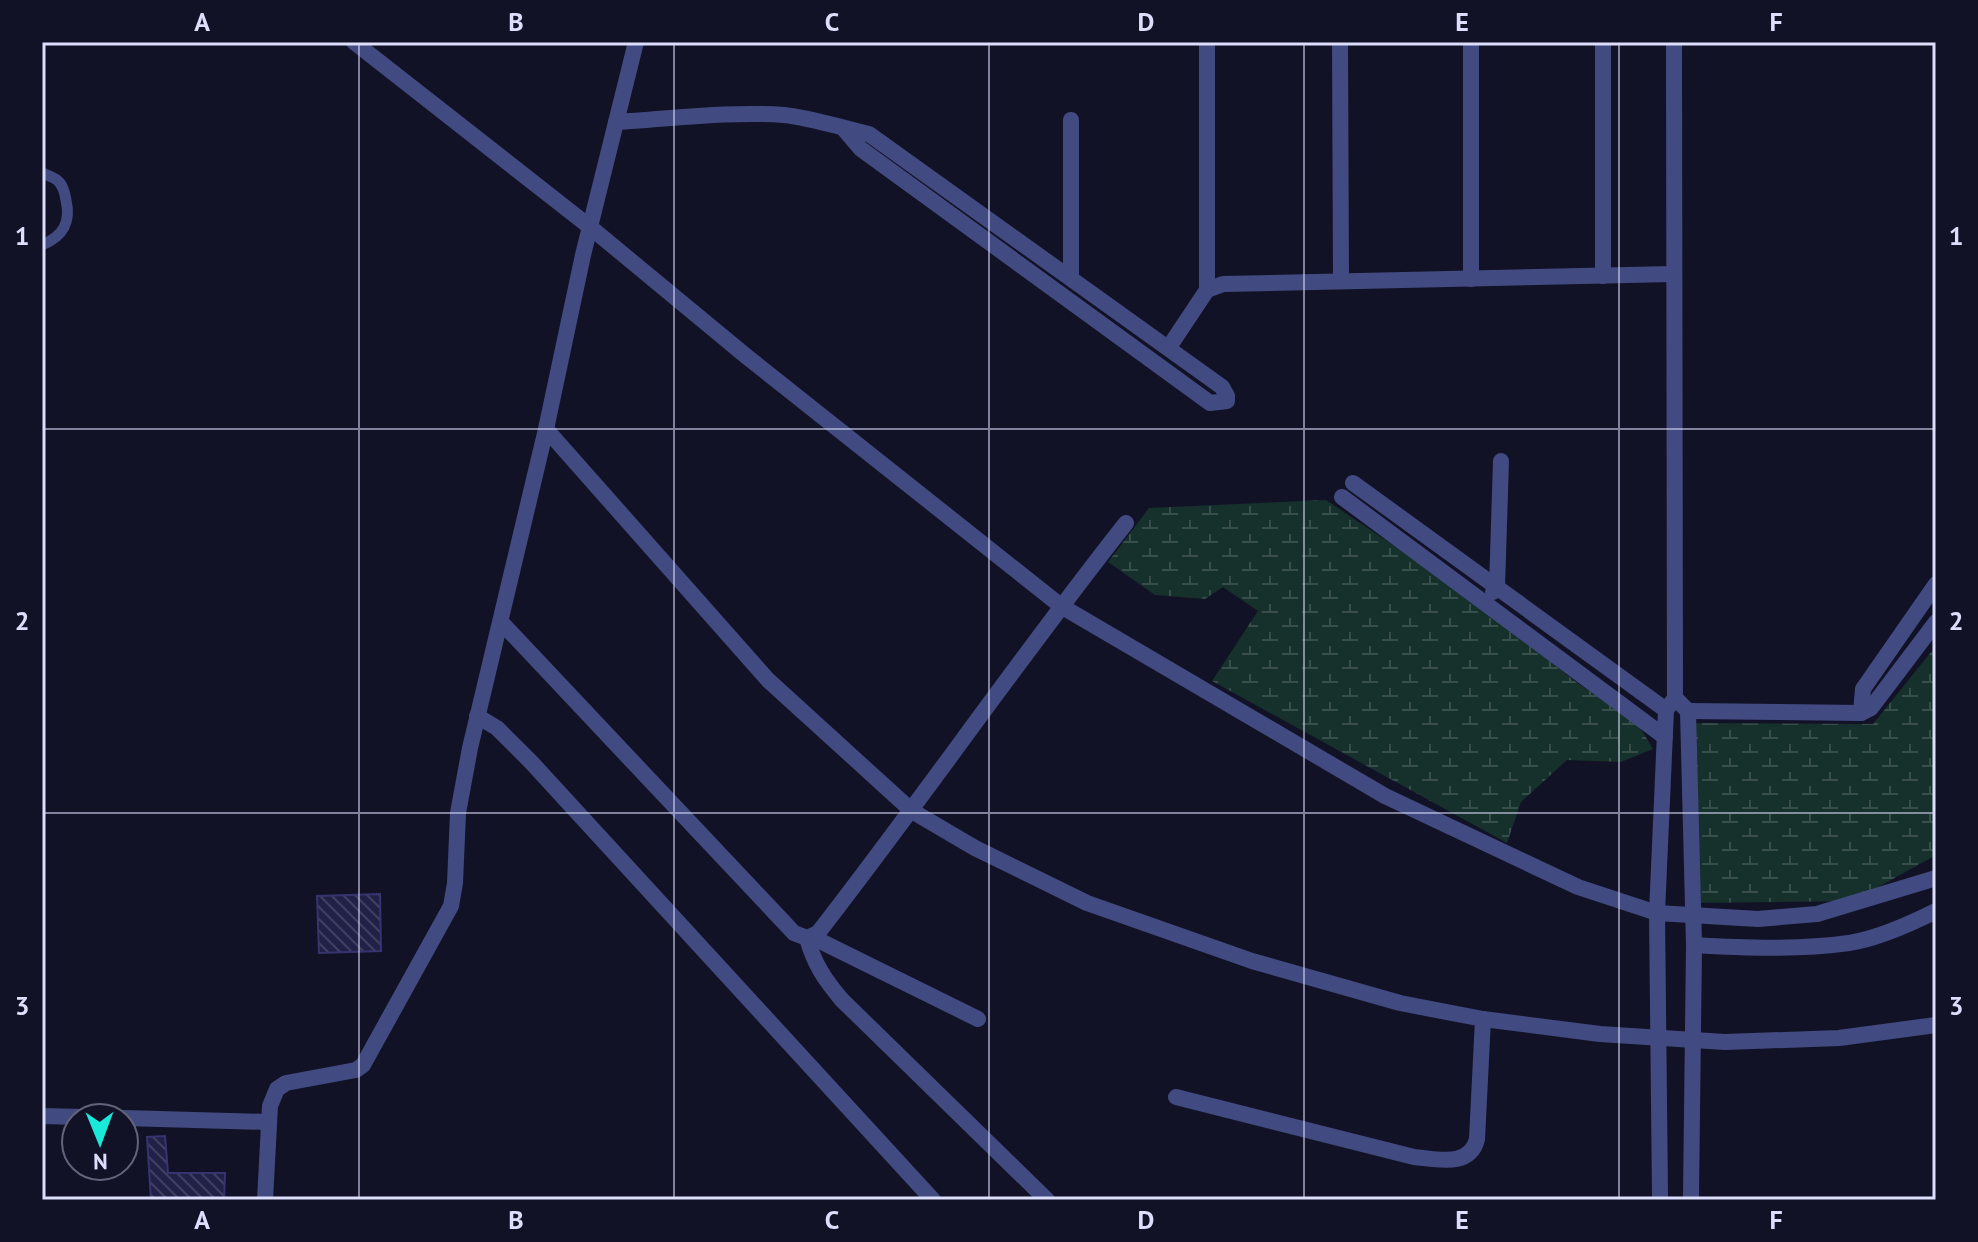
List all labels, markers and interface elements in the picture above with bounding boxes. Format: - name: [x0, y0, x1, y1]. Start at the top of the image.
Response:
- text: A: [194, 5, 210, 38]
- text: B: [508, 5, 524, 38]
- text: C: [825, 5, 839, 38]
- text: D: [1138, 5, 1154, 38]
- text: E: [1455, 5, 1469, 38]
- text: F: [1769, 5, 1783, 38]
- text: 1: [15, 219, 29, 252]
- text: 1: [1949, 219, 1963, 252]
- text: 2: [15, 604, 29, 637]
- text: 2: [1949, 604, 1963, 637]
- text: 3: [15, 989, 29, 1022]
- text: 3: [1949, 989, 1963, 1022]
- north arrow: [60, 1102, 140, 1182]
- text: N: [93, 1148, 108, 1176]
- text: A: [194, 1203, 210, 1236]
- text: B: [508, 1203, 524, 1236]
- text: C: [825, 1203, 839, 1236]
- text: D: [1138, 1203, 1154, 1236]
- text: E: [1455, 1203, 1469, 1236]
- text: F: [1769, 1203, 1783, 1236]

